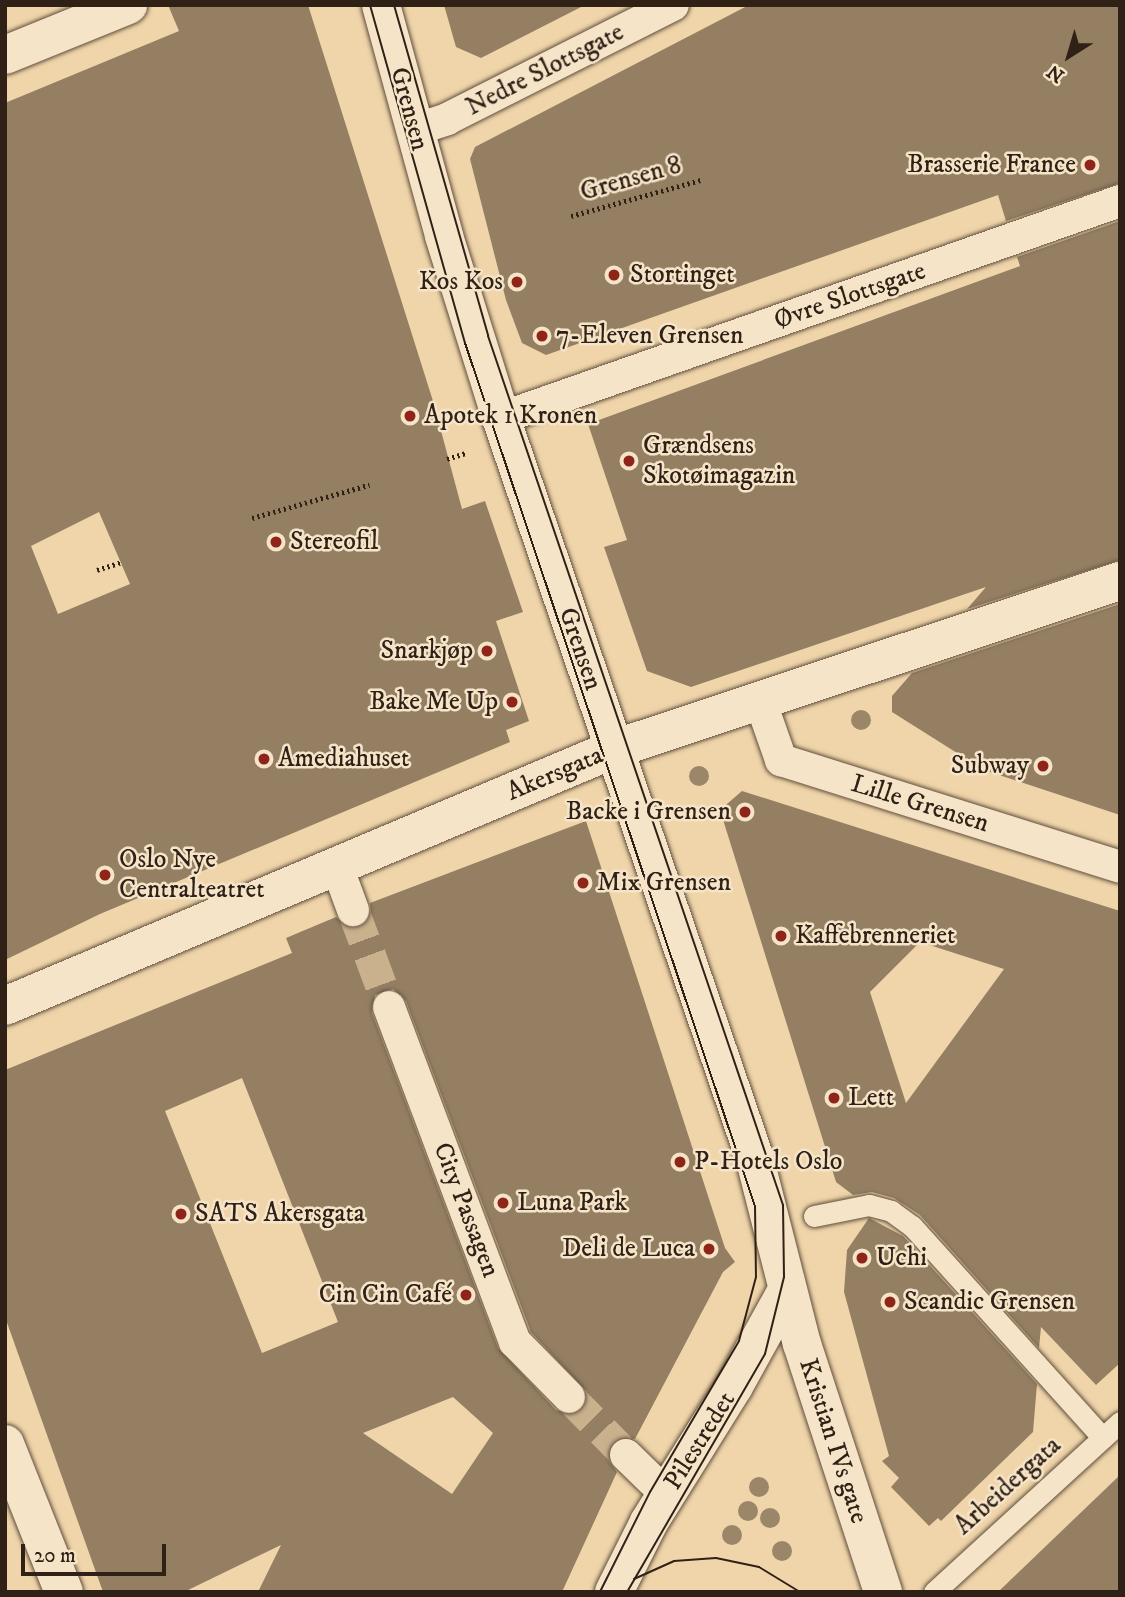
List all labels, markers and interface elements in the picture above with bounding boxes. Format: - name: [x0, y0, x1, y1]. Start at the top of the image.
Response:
- street label: Nedre Slottsgate: [461, 17, 629, 123]
- north arrow: [1034, 21, 1104, 91]
- text: N: [1043, 59, 1069, 87]
- street label: Grensen: [383, 64, 435, 154]
- place label: Brasserie France: [907, 149, 1076, 181]
- street label: Grensen 8: [577, 150, 685, 208]
- marker: Brasserie France: [1082, 157, 1098, 173]
- street label: Øvre Slottsgate: [770, 256, 930, 336]
- place label: Stortinget: [630, 259, 735, 291]
- marker: Stortinget: [604, 265, 624, 285]
- place label: Kos Kos: [419, 266, 503, 298]
- marker: Kos Kos: [509, 274, 525, 290]
- place label: 7-Eleven Grensen: [556, 320, 744, 352]
- marker: 7-Eleven Grensen: [534, 328, 550, 344]
- place label: Apotek 1 Kronen: [424, 400, 597, 432]
- marker: Apotek 1 Kronen: [402, 408, 418, 424]
- place label: Grændsens Skotøimagazin: [643, 430, 795, 492]
- marker: Grændsens Skotøimagazin: [621, 453, 637, 469]
- place label: Stereofil: [290, 526, 378, 558]
- marker: Stereofil: [268, 534, 284, 550]
- street label: Grensen: [551, 604, 609, 694]
- place label: Snarkjøp: [380, 635, 473, 667]
- marker: Snarkjøp: [479, 643, 495, 659]
- place label: Bake Me Up: [369, 686, 498, 718]
- marker: Bake Me Up: [504, 694, 520, 710]
- street label: Akersgata: [502, 740, 608, 808]
- place label: Amediahuset: [278, 743, 409, 775]
- place label: Subway: [951, 750, 1029, 782]
- marker: Amediahuset: [256, 751, 272, 767]
- marker: Subway: [1035, 758, 1051, 774]
- street label: Lille Grensen: [847, 768, 993, 840]
- place label: Backe i Grensen: [566, 796, 731, 828]
- marker: Backe i Grensen: [737, 804, 753, 820]
- place label: Oslo Nye Centralteatret: [119, 844, 264, 906]
- marker: Oslo Nye Centralteatret: [97, 867, 113, 883]
- place label: Mix Grensen: [597, 867, 731, 899]
- marker: Mix Grensen: [575, 875, 591, 891]
- place label: Kaffebrenneriet: [795, 920, 955, 952]
- marker: Kaffebrenneriet: [773, 928, 789, 944]
- place label: Lett: [848, 1082, 894, 1114]
- marker: Lett: [826, 1090, 842, 1106]
- street label: City Passagen: [426, 1138, 506, 1282]
- place label: P-Hotels Oslo: [694, 1146, 842, 1178]
- marker: P-Hotels Oslo: [672, 1154, 688, 1170]
- place label: Luna Park: [517, 1187, 627, 1219]
- marker: Luna Park: [495, 1195, 511, 1211]
- place label: SATS Akersgata: [195, 1198, 365, 1230]
- marker: SATS Akersgata: [173, 1206, 189, 1222]
- place label: Deli de Luca: [562, 1233, 695, 1265]
- marker: Deli de Luca: [701, 1241, 717, 1257]
- place label: Uchi: [876, 1242, 927, 1274]
- marker: Uchi: [854, 1250, 870, 1266]
- place label: Cin Cin Café: [319, 1279, 452, 1311]
- place label: Scandic Grensen: [904, 1286, 1075, 1318]
- marker: Cin Cin Café: [458, 1287, 474, 1303]
- marker: Scandic Grensen: [882, 1294, 898, 1310]
- street label: Kristian IVs gate: [792, 1355, 874, 1527]
- street label: Pilestredet: [658, 1386, 742, 1496]
- street label: Arbeidergata: [948, 1430, 1068, 1542]
- scale bar: [24, 1530, 170, 1574]
- text: 20 m: [34, 1543, 76, 1569]

